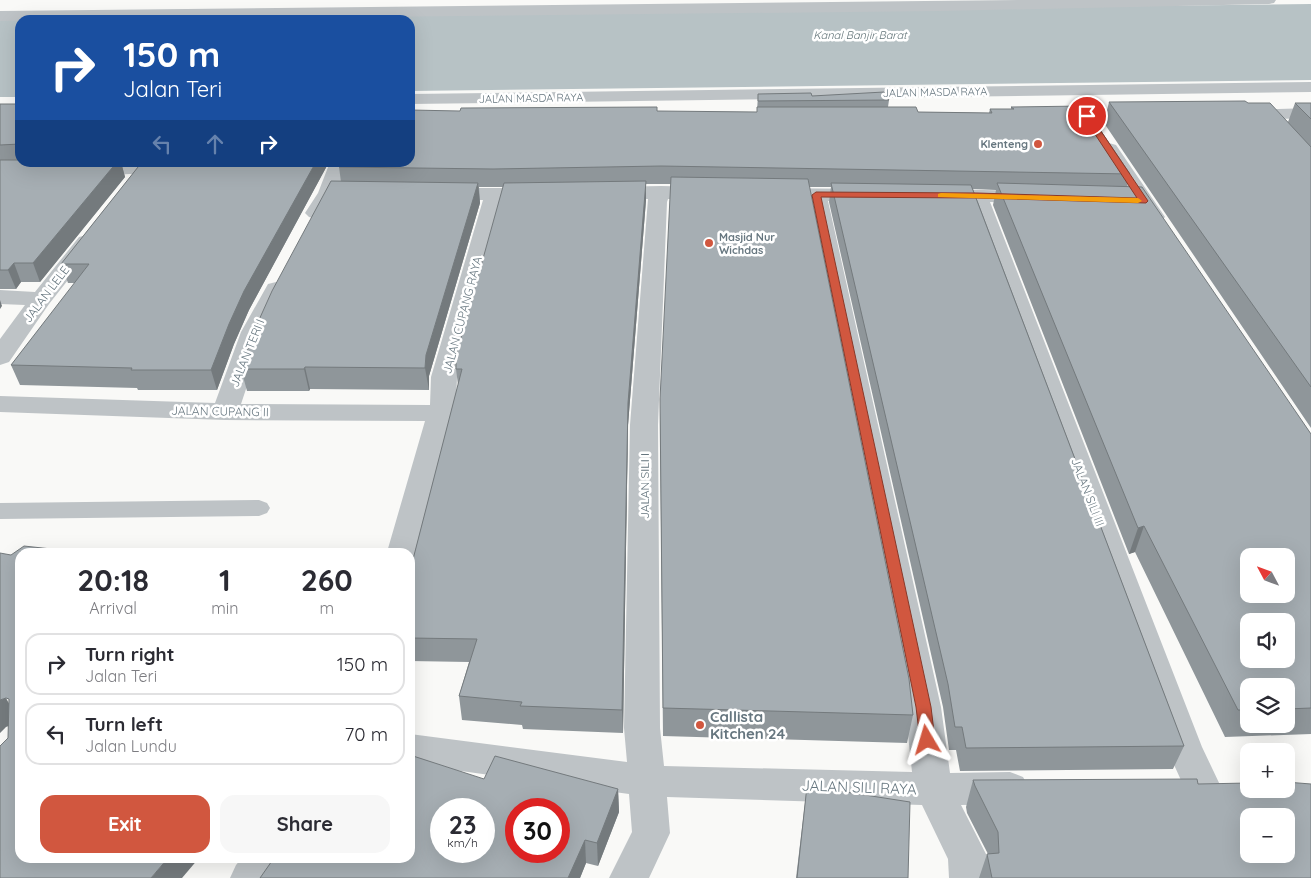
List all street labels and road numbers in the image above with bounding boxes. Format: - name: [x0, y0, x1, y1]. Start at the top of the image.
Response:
- street label: JALAN MASDA RAYA: [883, 84, 987, 100]
- street label: JALAN MASDA RAYA: [479, 90, 583, 106]
- street label: JALAN CUPANG RAYA: [439, 254, 485, 375]
- street label: JALAN LELE: [20, 263, 72, 325]
- street label: JALAN TERI I: [227, 317, 267, 389]
- street label: JALAN CUPANG II: [171, 403, 269, 419]
- street label: JALAN SILI I: [637, 453, 652, 519]
- street label: JALAN SILI III: [1068, 456, 1108, 528]
- street label: JALAN SILI RAYA: [801, 775, 917, 799]

